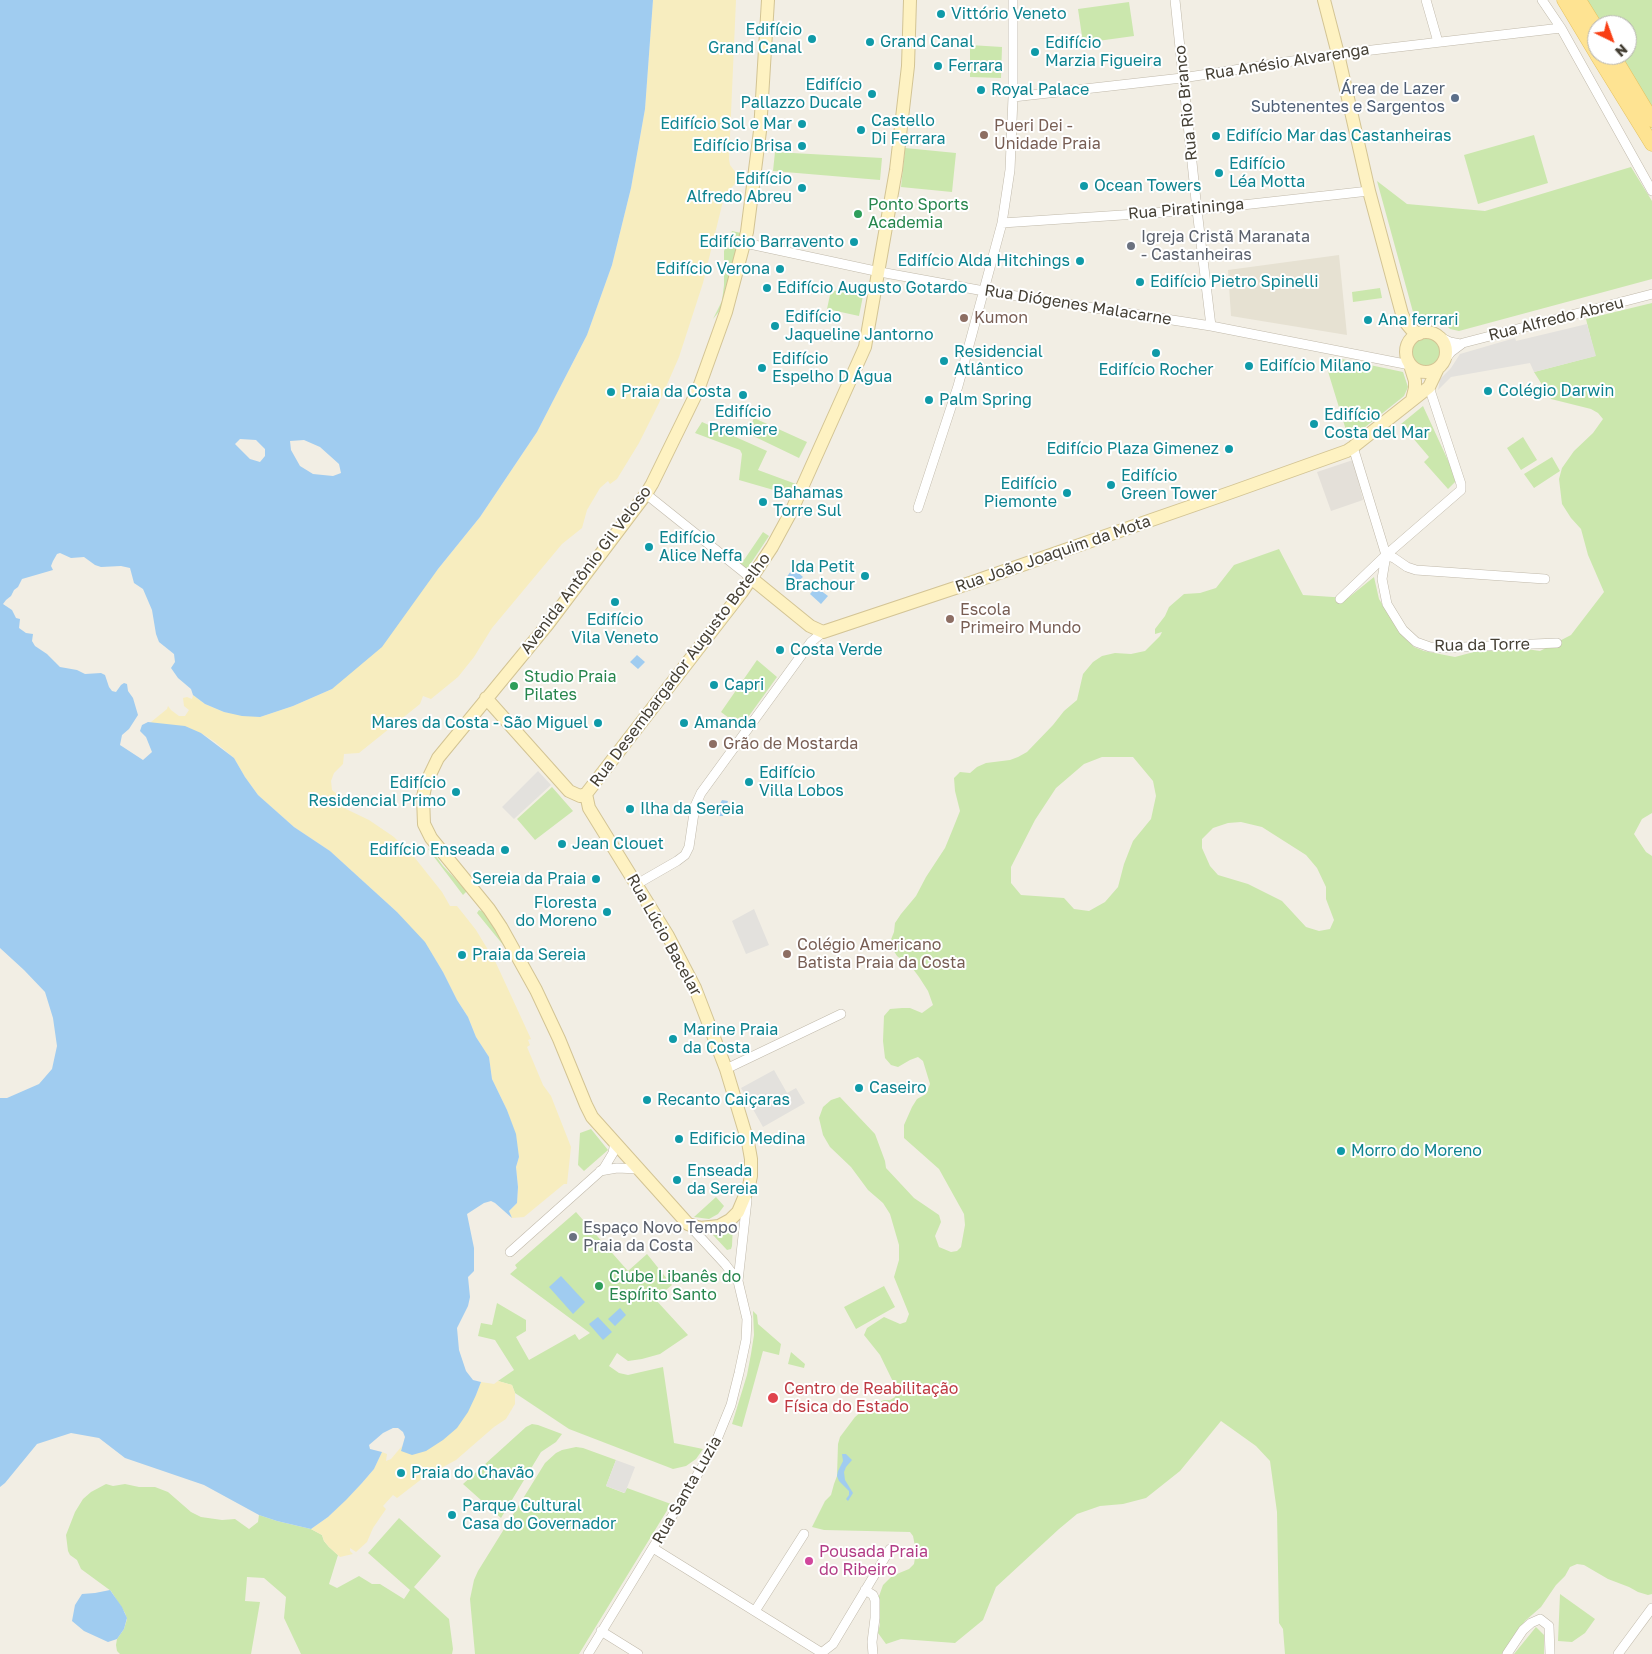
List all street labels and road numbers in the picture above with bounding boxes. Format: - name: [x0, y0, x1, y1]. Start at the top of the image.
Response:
- street label: Rua Anésio Alvarenga: [1203, 40, 1371, 84]
- street label: Rua Rio Branco: [1170, 44, 1202, 162]
- street label: Rua Piratininga: [1127, 194, 1245, 224]
- street label: Rua Diógenes Malacarne: [983, 281, 1173, 329]
- street label: Rua Alfredo Abreu: [1486, 293, 1626, 345]
- street label: Avenida Antônio Gil Veloso: [517, 482, 655, 658]
- street label: Rua João Joaquim da Mota: [953, 511, 1153, 597]
- street label: Rua Desembargador Augusto Botelho: [586, 549, 774, 791]
- street label: Rua da Torre: [1434, 635, 1530, 655]
- street label: Rua Lúcio Bacelar: [623, 871, 705, 999]
- street label: Rua Santa Luzia: [648, 1433, 726, 1547]

